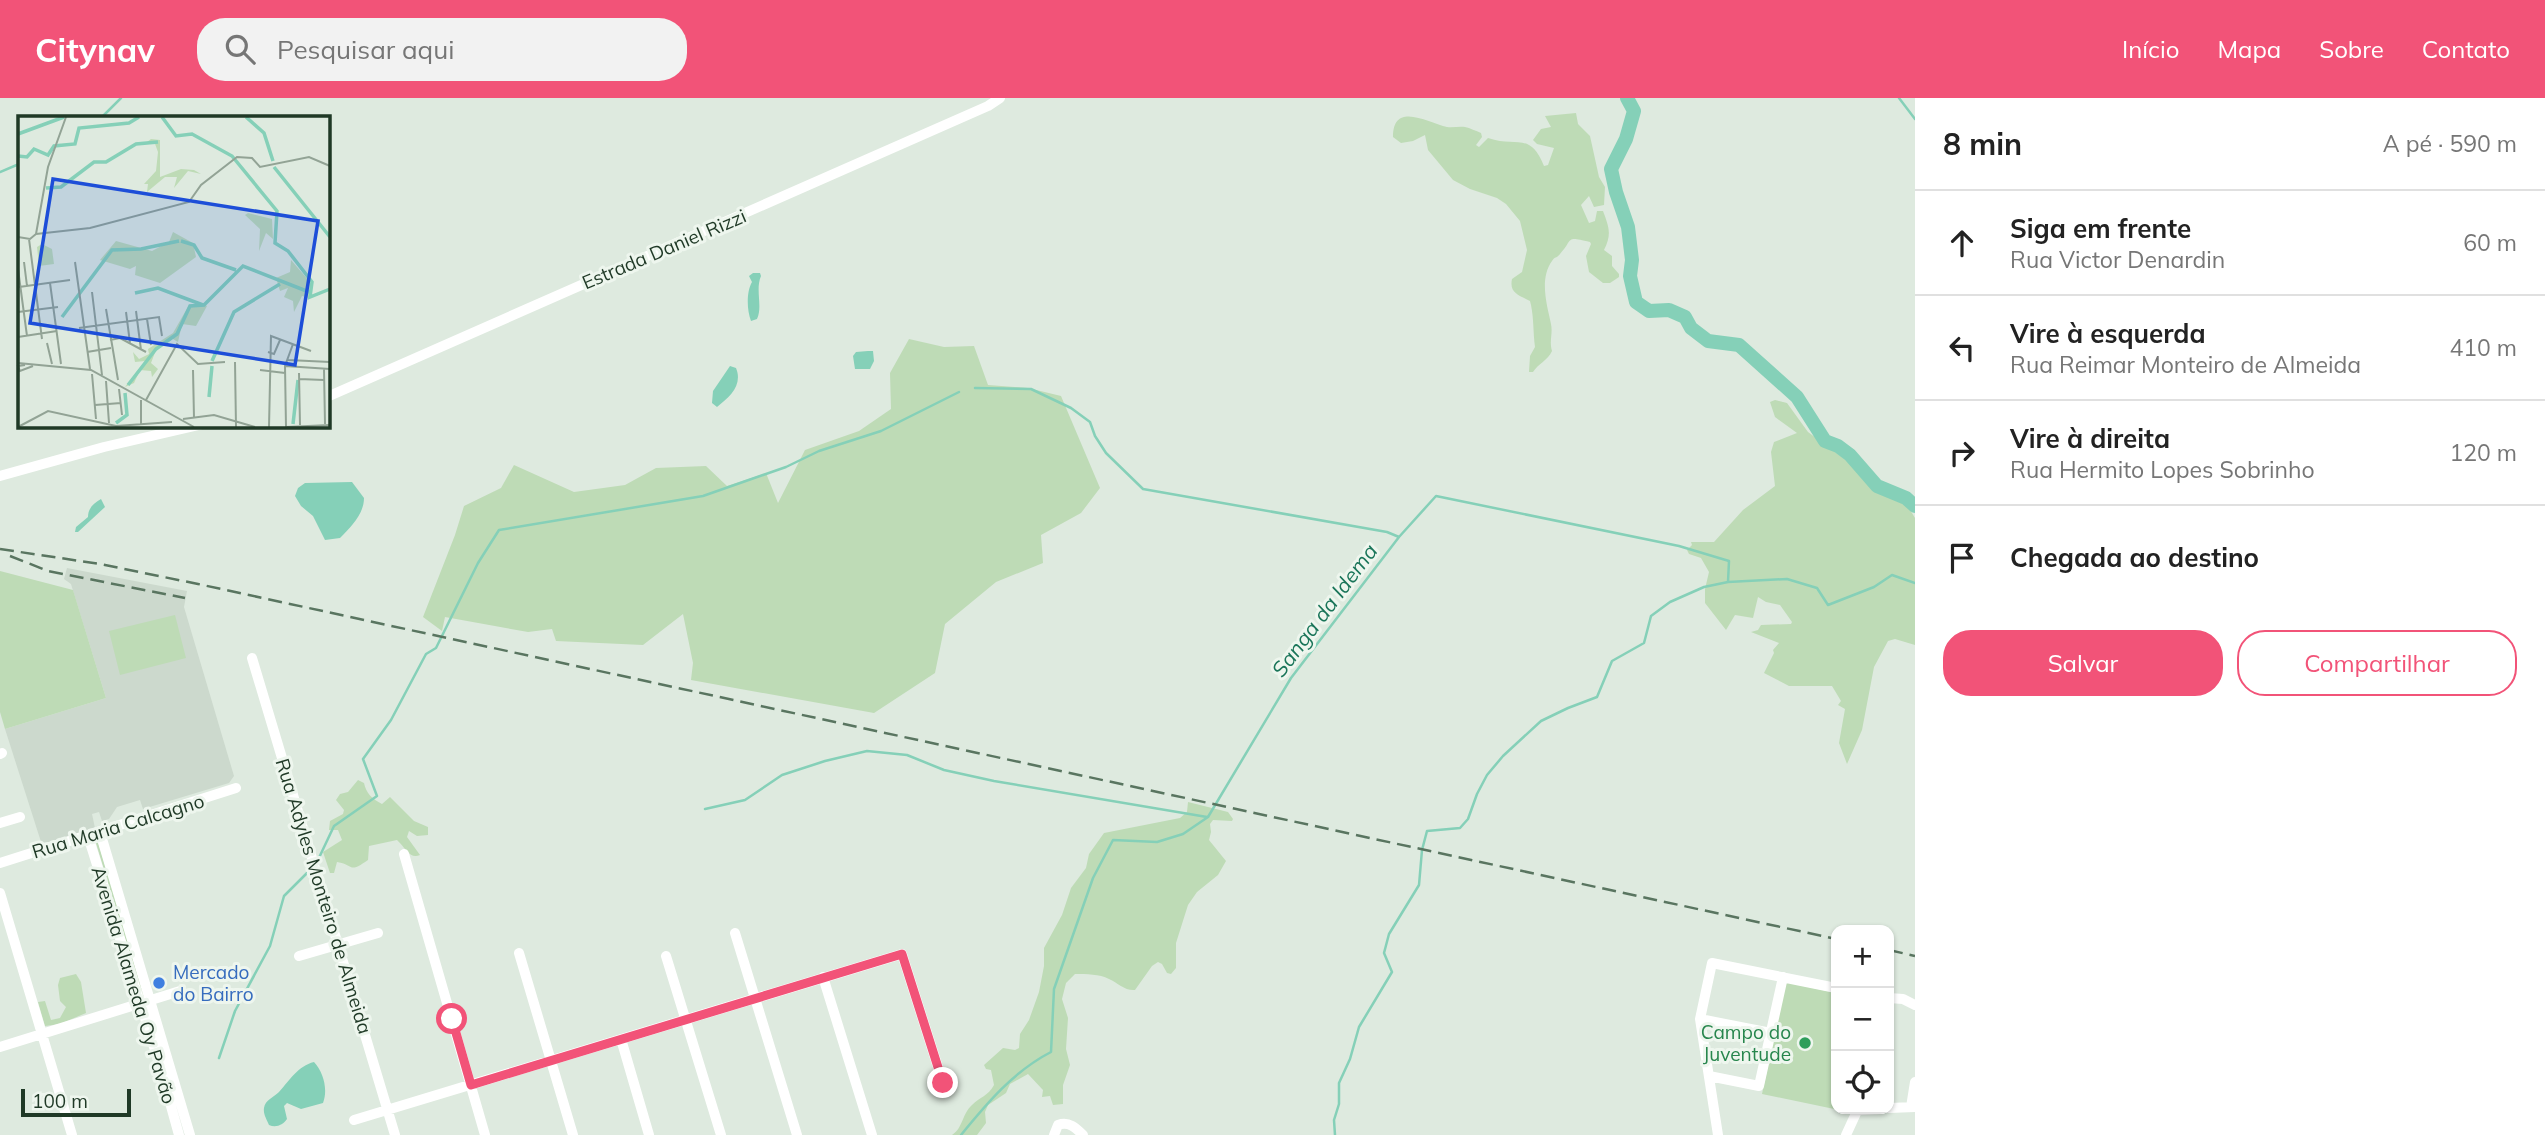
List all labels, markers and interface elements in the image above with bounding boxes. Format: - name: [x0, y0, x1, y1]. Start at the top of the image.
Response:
- search box: [197, 18, 687, 81]
- text: Citynav: [35, 29, 155, 70]
- icon: search: [221, 30, 259, 68]
- text: Pesquisar aqui: [277, 33, 454, 66]
- text: Início: [2122, 34, 2179, 64]
- text: Mapa: [2217, 34, 2281, 64]
- text: Sobre: [2319, 34, 2384, 64]
- text: Contato: [2422, 34, 2510, 64]
- inset map: [18, 116, 329, 427]
- text: 8 min: [1943, 125, 2022, 163]
- text: A pé · 590 m: [2383, 129, 2517, 158]
- street label: Estrada Daniel Rizzi: [578, 204, 750, 294]
- text: Siga em frente: [2010, 212, 2191, 245]
- icon: ahead: [1943, 224, 1981, 262]
- text: 60 m: [2463, 228, 2517, 257]
- text: Rua Victor Denardin: [2010, 245, 2225, 274]
- text: Vire à esquerda: [2010, 317, 2206, 350]
- icon: left: [1943, 329, 1981, 367]
- text: 410 m: [2449, 333, 2517, 362]
- text: Rua Reimar Monteiro de Almeida: [2010, 350, 2361, 379]
- text: Vire à direita: [2010, 422, 2170, 455]
- icon: right: [1943, 434, 1981, 472]
- text: 120 m: [2449, 438, 2517, 467]
- text: Rua Hermito Lopes Sobrinho: [2010, 455, 2315, 484]
- water label: Sanga da Idema: [1265, 538, 1383, 682]
- icon: arrive: [1943, 539, 1981, 577]
- text: Chegada ao destino: [2010, 541, 2259, 574]
- button: Salvar: [1943, 630, 2223, 696]
- button: Compartilhar: [2237, 630, 2517, 696]
- street label: Rua Adyles Monteiro de Almeida: [271, 755, 377, 1037]
- street label: Rua Maria Calcagno: [29, 788, 207, 864]
- street label: Avenida Alameda Oy Pavão: [86, 863, 182, 1107]
- map controls: [1831, 925, 1894, 1114]
- button: +: [1831, 925, 1894, 988]
- place label: Mercado do Bairro: [173, 960, 254, 1006]
- marker: Mercado do Bairro: [151, 975, 167, 991]
- button: −: [1831, 988, 1894, 1051]
- route start: [436, 1003, 467, 1034]
- place label: Campo do Juventude: [1701, 1020, 1791, 1066]
- marker: Campo do Juventude: [1797, 1035, 1813, 1051]
- button: locate: [1831, 1051, 1894, 1114]
- route end: [927, 1067, 958, 1098]
- scale bar: [21, 1086, 131, 1118]
- text: 100 m: [32, 1089, 88, 1113]

